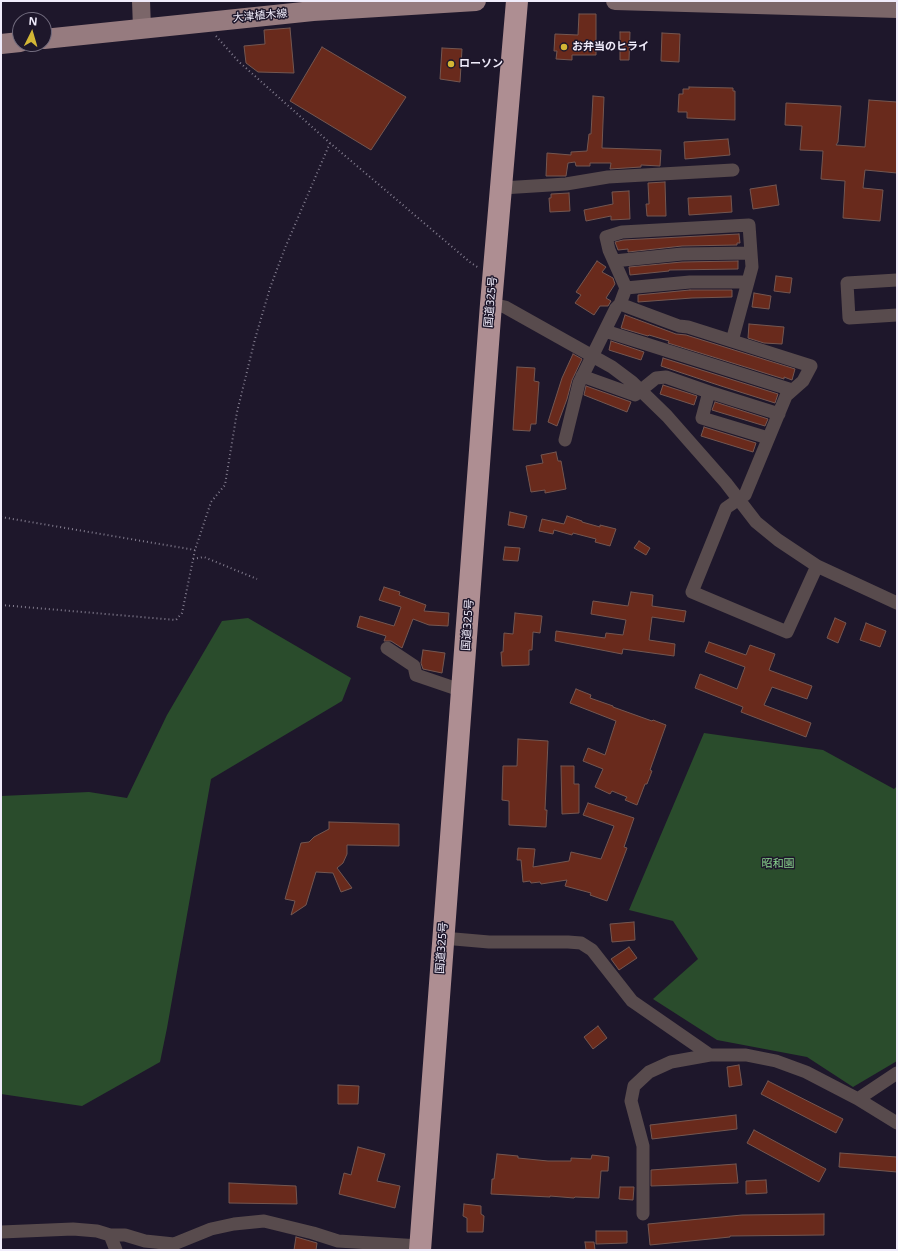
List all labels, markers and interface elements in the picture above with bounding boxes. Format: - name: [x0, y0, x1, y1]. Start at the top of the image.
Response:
- street label: 大津植木線: [232, 7, 288, 25]
- north arrow: [12, 12, 52, 52]
- text: N: [28, 13, 38, 28]
- place label: お弁当のヒライ: [572, 40, 649, 54]
- marker: お弁当のヒライ: [559, 42, 569, 52]
- place label: ローソン: [459, 57, 503, 71]
- marker: ローソン: [446, 59, 456, 69]
- street label: 国道325号: [482, 276, 500, 328]
- street label: 国道325号: [460, 599, 476, 651]
- park label: 昭和園: [762, 857, 794, 871]
- street label: 国道325号: [434, 922, 450, 974]

